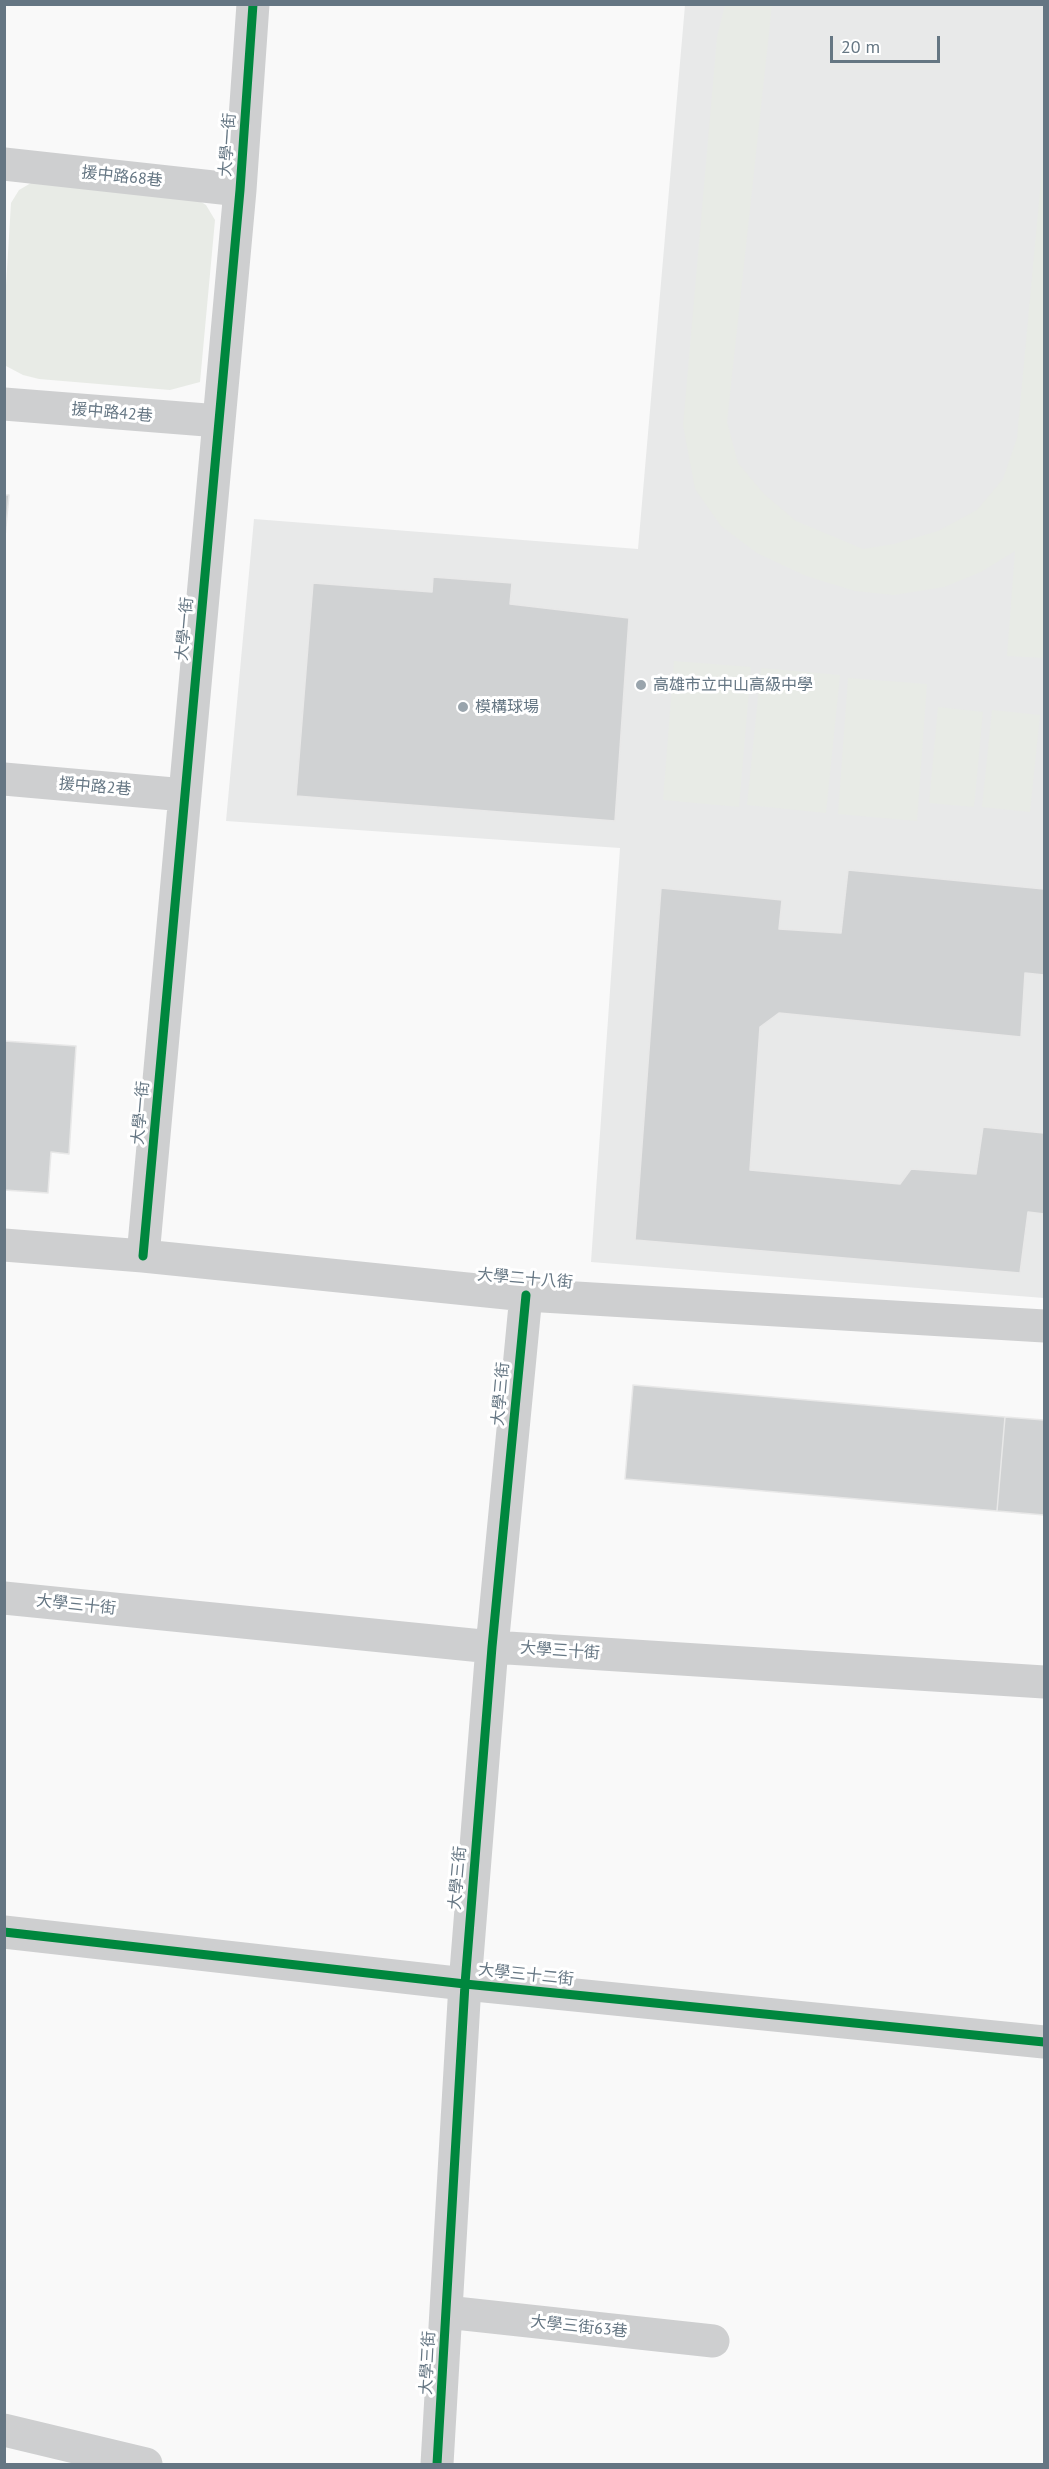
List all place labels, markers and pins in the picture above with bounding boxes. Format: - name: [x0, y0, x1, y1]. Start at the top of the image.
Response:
- place label: 高雄市立中山高級中學: [653, 675, 813, 695]
- marker: 高雄市立中山高級中學: [634, 678, 648, 692]
- place label: 模構球場: [475, 697, 539, 717]
- marker: 模構球場: [456, 700, 470, 714]

